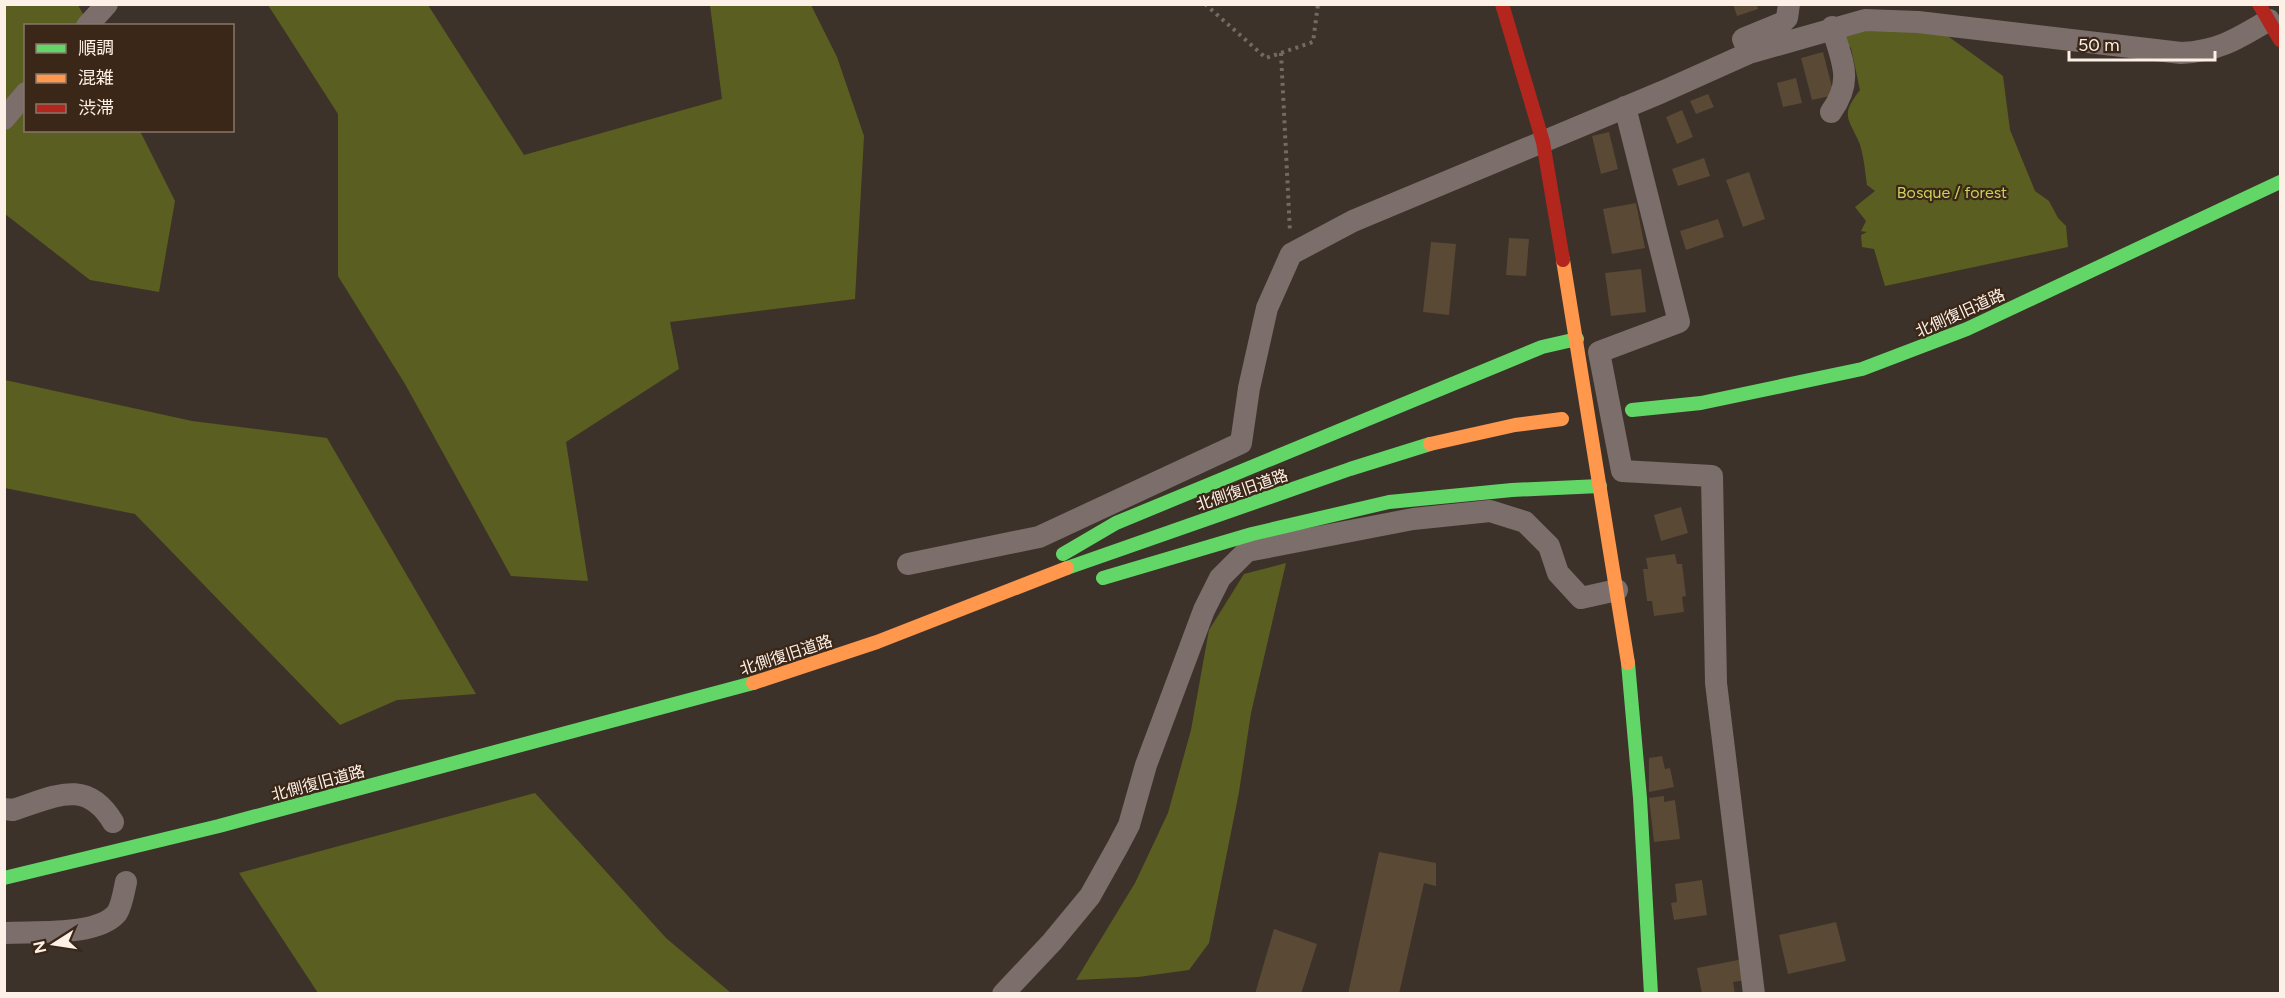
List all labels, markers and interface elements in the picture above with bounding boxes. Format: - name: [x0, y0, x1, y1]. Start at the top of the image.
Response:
- legend: [24, 24, 234, 132]
- scale bar: [2069, 24, 2214, 62]
- text: 50 m: [2078, 34, 2120, 56]
- text: 順調: [78, 37, 114, 59]
- text: 混雑: [78, 67, 114, 89]
- text: 渋滞: [78, 97, 114, 119]
- park label: Bosque / forest: [1897, 183, 2007, 202]
- street label: 北側復旧道路: [1912, 285, 2008, 341]
- street label: 北側復旧道路: [1194, 465, 1290, 515]
- street label: 北側復旧道路: [737, 631, 835, 679]
- street label: 北側復旧道路: [269, 761, 367, 805]
- north arrow: [24, 914, 84, 974]
- text: N: [29, 939, 50, 955]

